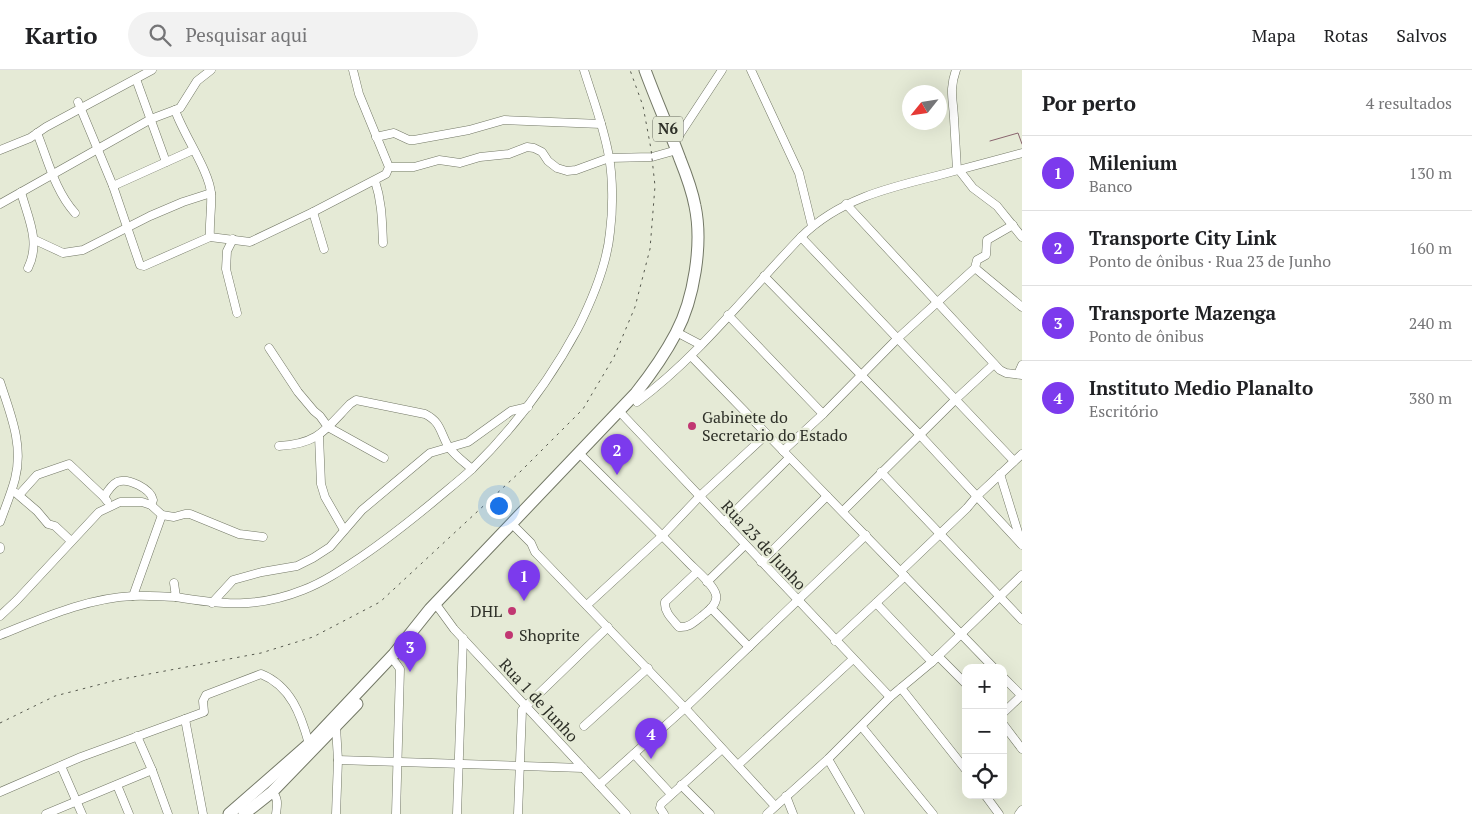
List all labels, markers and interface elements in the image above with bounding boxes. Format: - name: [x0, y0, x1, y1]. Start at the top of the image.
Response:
- search box: [128, 12, 478, 57]
- text: Kartio: [25, 19, 98, 51]
- icon: search: [146, 21, 174, 49]
- text: Pesquisar aqui: [186, 22, 308, 47]
- text: Mapa: [1252, 23, 1296, 47]
- text: Rotas: [1324, 23, 1368, 47]
- text: Salvos: [1396, 23, 1447, 47]
- north arrow: [902, 85, 947, 130]
- text: Por perto: [1042, 89, 1136, 117]
- text: 4 resultados: [1366, 92, 1452, 114]
- road number: N6: [653, 116, 683, 142]
- text: Milenium: [1089, 150, 1177, 175]
- text: 1: [1053, 162, 1063, 184]
- text: 130 m: [1409, 162, 1452, 184]
- text: Banco: [1089, 175, 1132, 197]
- text: Transporte City Link: [1089, 225, 1277, 250]
- text: 2: [1053, 237, 1063, 259]
- text: 160 m: [1409, 237, 1452, 259]
- text: Ponto de ônibus · Rua 23 de Junho: [1089, 250, 1331, 272]
- text: Transporte Mazenga: [1089, 300, 1276, 325]
- text: 3: [1053, 312, 1063, 334]
- text: 240 m: [1409, 312, 1452, 334]
- text: Ponto de ônibus: [1089, 325, 1204, 347]
- text: Instituto Medio Planalto: [1089, 375, 1313, 400]
- text: 4: [1053, 387, 1063, 409]
- text: 380 m: [1409, 387, 1452, 409]
- text: Escritório: [1089, 400, 1158, 422]
- place label: Gabinete do Secretario do Estado: [702, 406, 848, 446]
- marker: Gabinete do Secretario do Estado: [686, 420, 698, 432]
- pin: 2: [601, 434, 633, 475]
- your location: [486, 493, 512, 519]
- street label: Rua 23 de Junho: [717, 495, 812, 595]
- pin: 1: [508, 560, 540, 601]
- place label: DHL: [470, 600, 502, 622]
- marker: DHL: [506, 605, 518, 617]
- place label: Shoprite: [519, 624, 580, 646]
- marker: Shoprite: [503, 629, 515, 641]
- pin: 3: [394, 631, 426, 672]
- street label: Rua 1 de Junho: [494, 653, 584, 747]
- map controls: [962, 664, 1007, 799]
- button: +: [962, 664, 1007, 709]
- button: −: [962, 709, 1007, 754]
- pin: 4: [635, 718, 667, 759]
- button: locate: [962, 754, 1007, 799]

